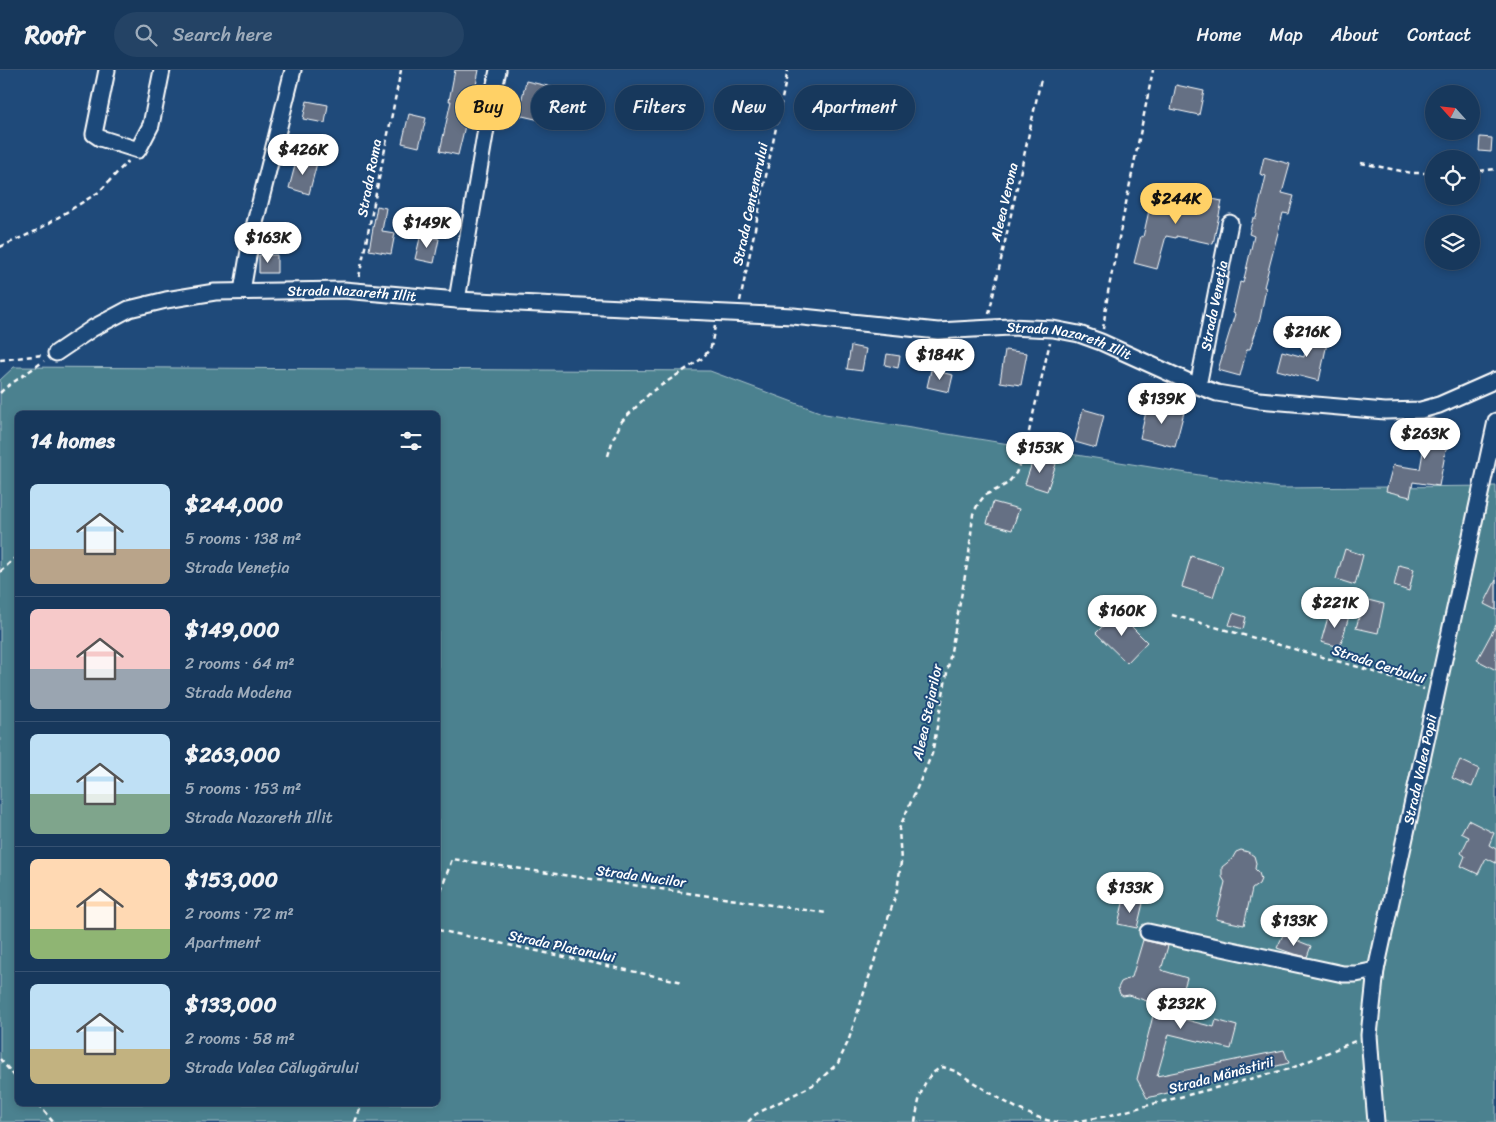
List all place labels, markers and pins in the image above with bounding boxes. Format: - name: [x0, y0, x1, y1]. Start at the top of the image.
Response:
- pin: $426K: [268, 134, 338, 176]
- pin: $244K: [1141, 182, 1211, 225]
- pin: $149K: [392, 206, 462, 249]
- pin: $163K: [233, 222, 303, 264]
- pin: $216K: [1272, 316, 1342, 358]
- pin: $184K: [905, 338, 975, 381]
- pin: $139K: [1127, 382, 1197, 425]
- pin: $263K: [1390, 418, 1460, 460]
- pin: $153K: [1005, 432, 1075, 474]
- pin: $221K: [1300, 586, 1370, 629]
- pin: $160K: [1087, 594, 1157, 637]
- pin: $133K: [1095, 872, 1165, 914]
- pin: $133K: [1259, 904, 1329, 947]
- pin: $232K: [1146, 988, 1216, 1030]

